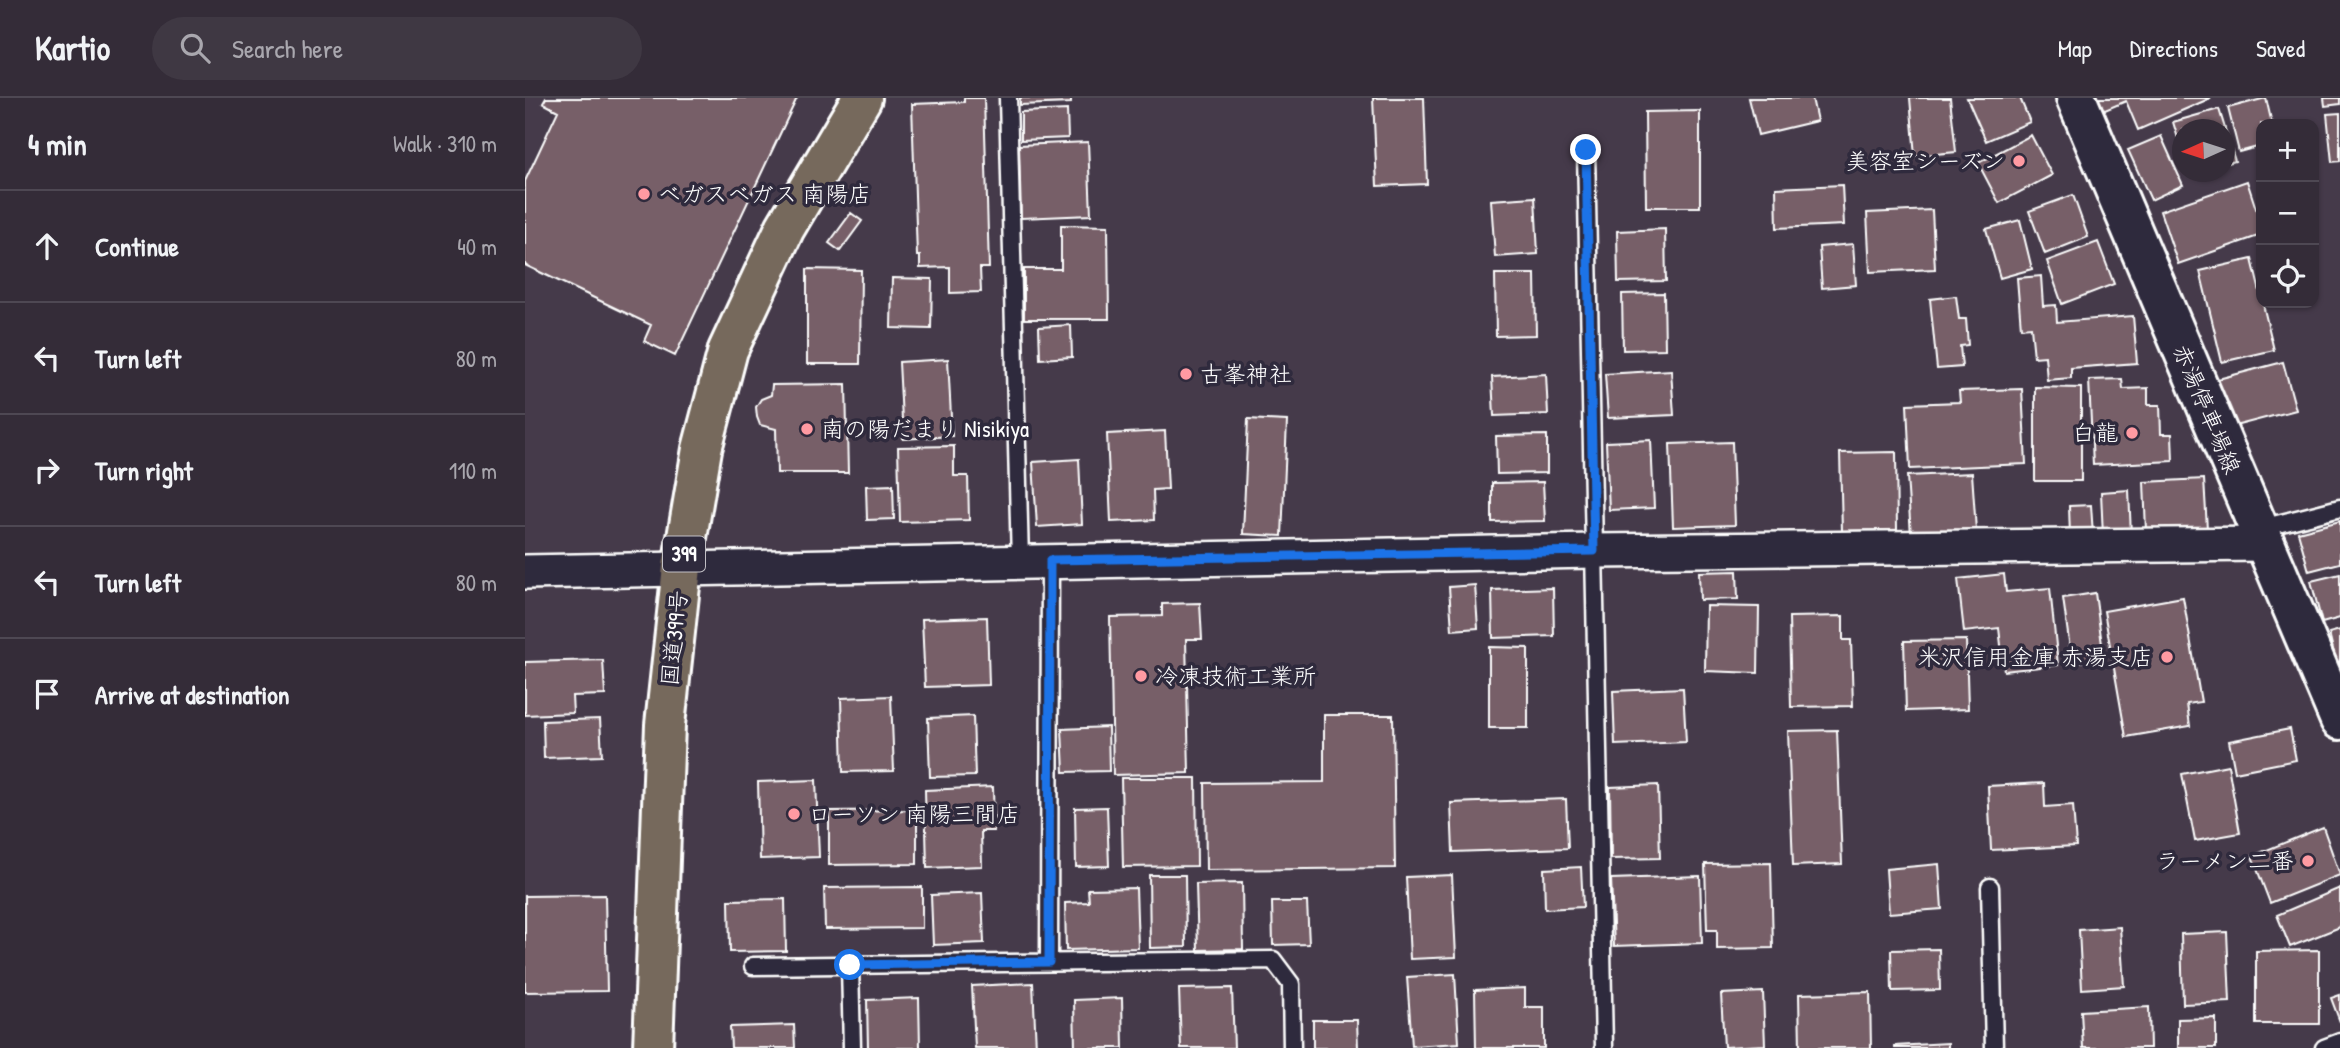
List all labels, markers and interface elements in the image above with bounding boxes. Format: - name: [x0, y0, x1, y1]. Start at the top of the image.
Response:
- search box: [152, 17, 642, 80]
- text: Kartio: [35, 26, 110, 70]
- icon: search: [176, 29, 214, 67]
- text: Search here: [232, 31, 343, 66]
- text: Map: [2058, 32, 2092, 64]
- text: Directions: [2130, 32, 2218, 64]
- text: Saved: [2256, 32, 2305, 64]
- north arrow: [2172, 119, 2235, 182]
- map controls: [2256, 119, 2319, 308]
- button: +: [2256, 119, 2319, 182]
- text: 4 min: [28, 124, 87, 164]
- text: Walk · 310 m: [393, 128, 497, 159]
- route end: [1570, 134, 1601, 165]
- place label: 美容室シーズン: [1846, 145, 2005, 176]
- marker: 美容室シーズン: [2011, 153, 2027, 169]
- place label: ベガスベガス 南陽店: [658, 178, 871, 209]
- button: −: [2256, 182, 2319, 245]
- marker: ベガスベガス 南陽店: [636, 186, 652, 202]
- icon: ahead: [28, 227, 66, 265]
- text: Continue: [95, 229, 179, 264]
- text: 40 m: [457, 231, 497, 262]
- button: locate: [2256, 245, 2319, 308]
- icon: left: [28, 339, 66, 377]
- street label: 赤湯停車場線: [2166, 339, 2249, 478]
- text: Turn left: [95, 341, 181, 376]
- text: 80 m: [456, 343, 497, 374]
- place label: 古峯神社: [1200, 358, 1292, 389]
- marker: 古峯神社: [1178, 366, 1194, 382]
- place label: 南の陽だまり Nisikiya: [821, 413, 1029, 444]
- place label: 白龍: [2072, 417, 2118, 448]
- marker: 南の陽だまり Nisikiya: [799, 421, 815, 437]
- marker: 白龍: [2124, 425, 2140, 441]
- icon: right: [28, 451, 66, 489]
- text: Turn right: [95, 453, 193, 488]
- text: 110 m: [449, 455, 497, 486]
- road number: 399: [663, 536, 705, 572]
- icon: left: [28, 563, 66, 601]
- text: Turn left: [95, 565, 181, 600]
- text: 80 m: [456, 567, 497, 598]
- street label: 国道399号: [653, 588, 694, 687]
- place label: 米沢信用金庫 赤湯支店: [1918, 641, 2153, 672]
- marker: 米沢信用金庫 赤湯支店: [2159, 649, 2175, 665]
- place label: 冷凍技術工業所: [1155, 660, 1316, 691]
- marker: 冷凍技術工業所: [1133, 668, 1149, 684]
- icon: arrive: [28, 675, 66, 713]
- text: Arrive at destination: [95, 677, 290, 712]
- place label: ローソン 南陽三間店: [808, 798, 1020, 829]
- marker: ローソン 南陽三間店: [786, 806, 802, 822]
- place label: ラーメン二番: [2156, 845, 2294, 876]
- marker: ラーメン二番: [2300, 853, 2316, 869]
- route start: [834, 949, 865, 980]

